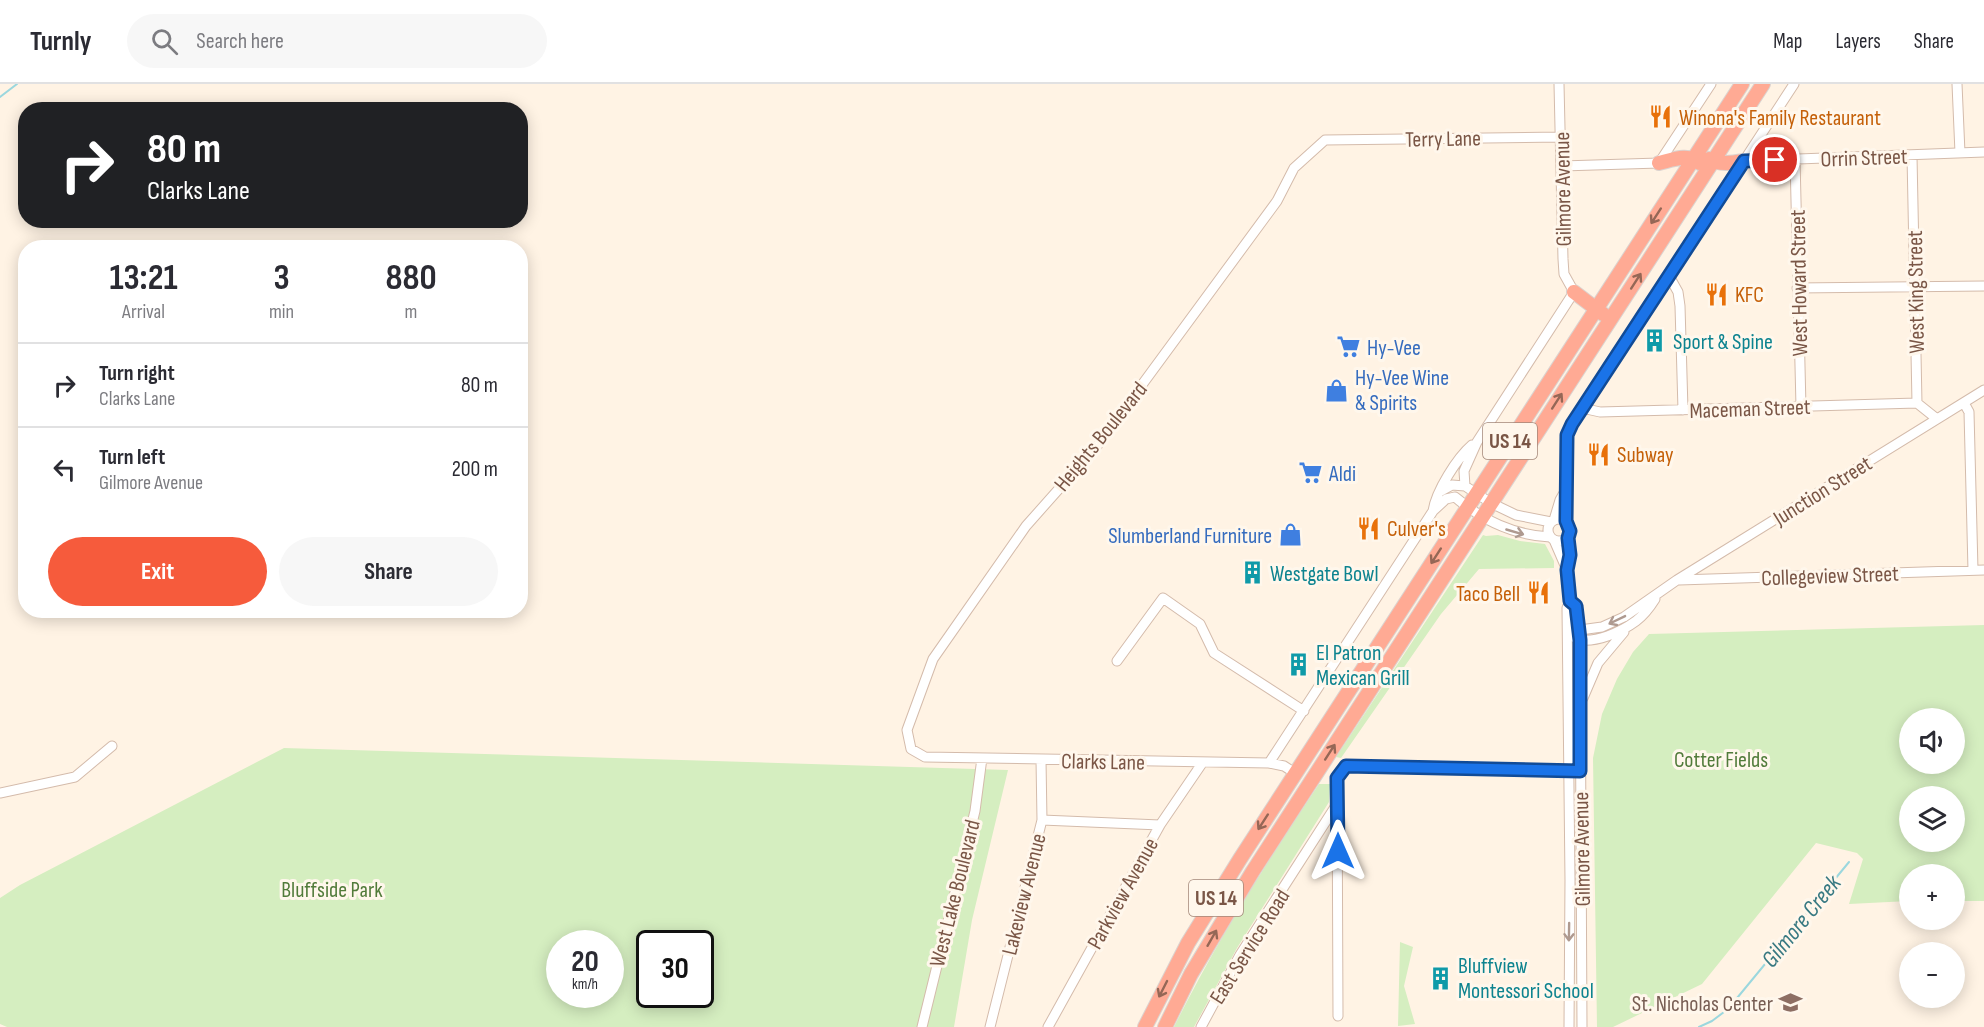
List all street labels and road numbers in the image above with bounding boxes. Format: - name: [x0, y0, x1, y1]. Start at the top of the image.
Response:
- street label: Terry Lane: [1405, 125, 1481, 154]
- street label: Gilmore Avenue: [1549, 131, 1578, 246]
- street label: Orrin Street: [1820, 143, 1908, 174]
- street label: West Howard Street: [1785, 209, 1814, 357]
- street label: West King Street: [1902, 230, 1931, 354]
- street label: Heights Boulevard: [1049, 377, 1154, 497]
- street label: Maceman Street: [1689, 394, 1811, 425]
- road number: US 14: [1483, 423, 1537, 459]
- street label: Junction Street: [1768, 450, 1877, 533]
- street label: Collegeview Street: [1761, 561, 1900, 592]
- street label: Clarks Lane: [1061, 748, 1145, 777]
- street label: Gilmore Avenue: [1568, 791, 1597, 906]
- street label: West Lake Boulevard: [924, 817, 987, 970]
- street label: Lakeview Avenue: [996, 831, 1053, 958]
- street label: Parkview Avenue: [1082, 833, 1165, 954]
- road number: US 14: [1189, 880, 1243, 916]
- street label: East Service Road: [1204, 884, 1296, 1009]

